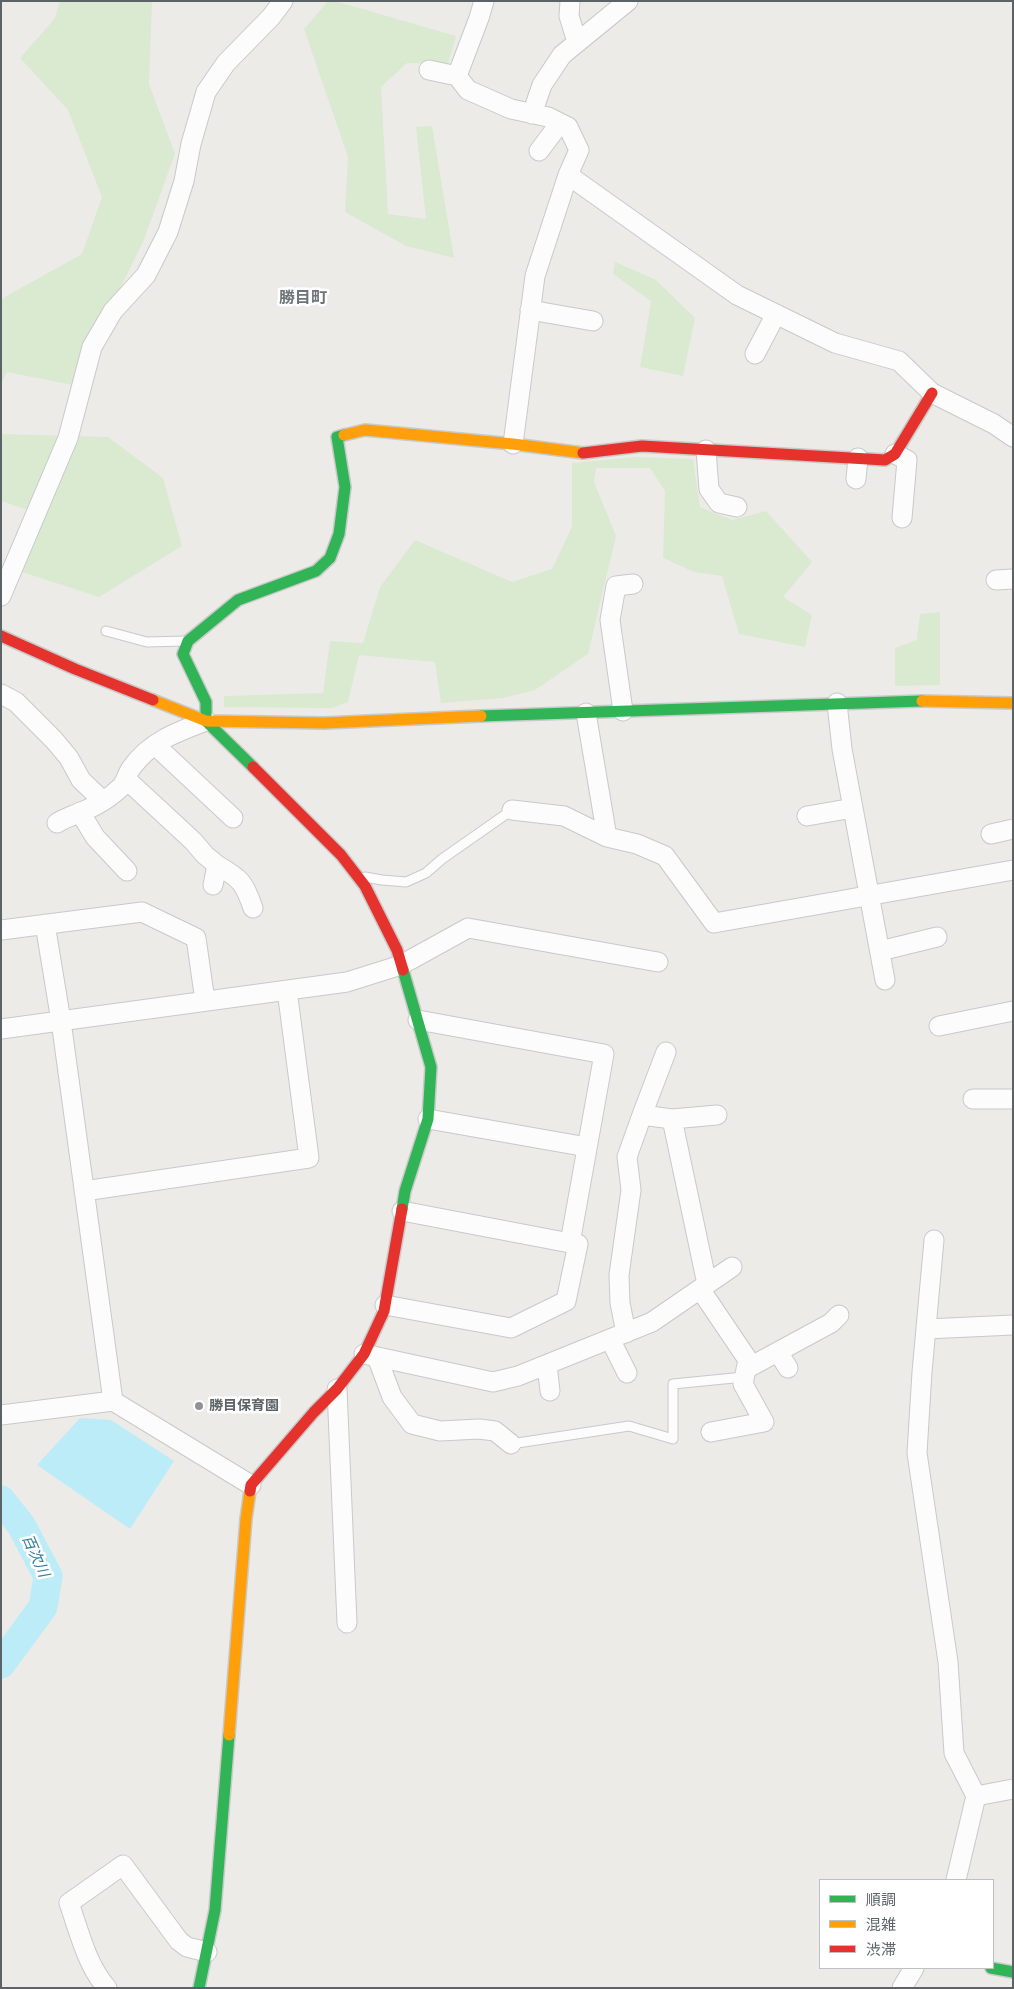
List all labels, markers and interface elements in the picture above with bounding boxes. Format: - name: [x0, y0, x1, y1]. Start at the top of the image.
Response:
- district label: 勝目町: [279, 289, 327, 309]
- place label: 勝目保育園: [209, 1398, 279, 1414]
- marker: 勝目保育園: [193, 1400, 205, 1412]
- water label: 百次川: [18, 1532, 52, 1580]
- legend: [819, 1879, 994, 1969]
- text: 順調: [866, 1891, 896, 1909]
- text: 混雑: [866, 1916, 896, 1934]
- text: 渋滞: [866, 1941, 896, 1959]

